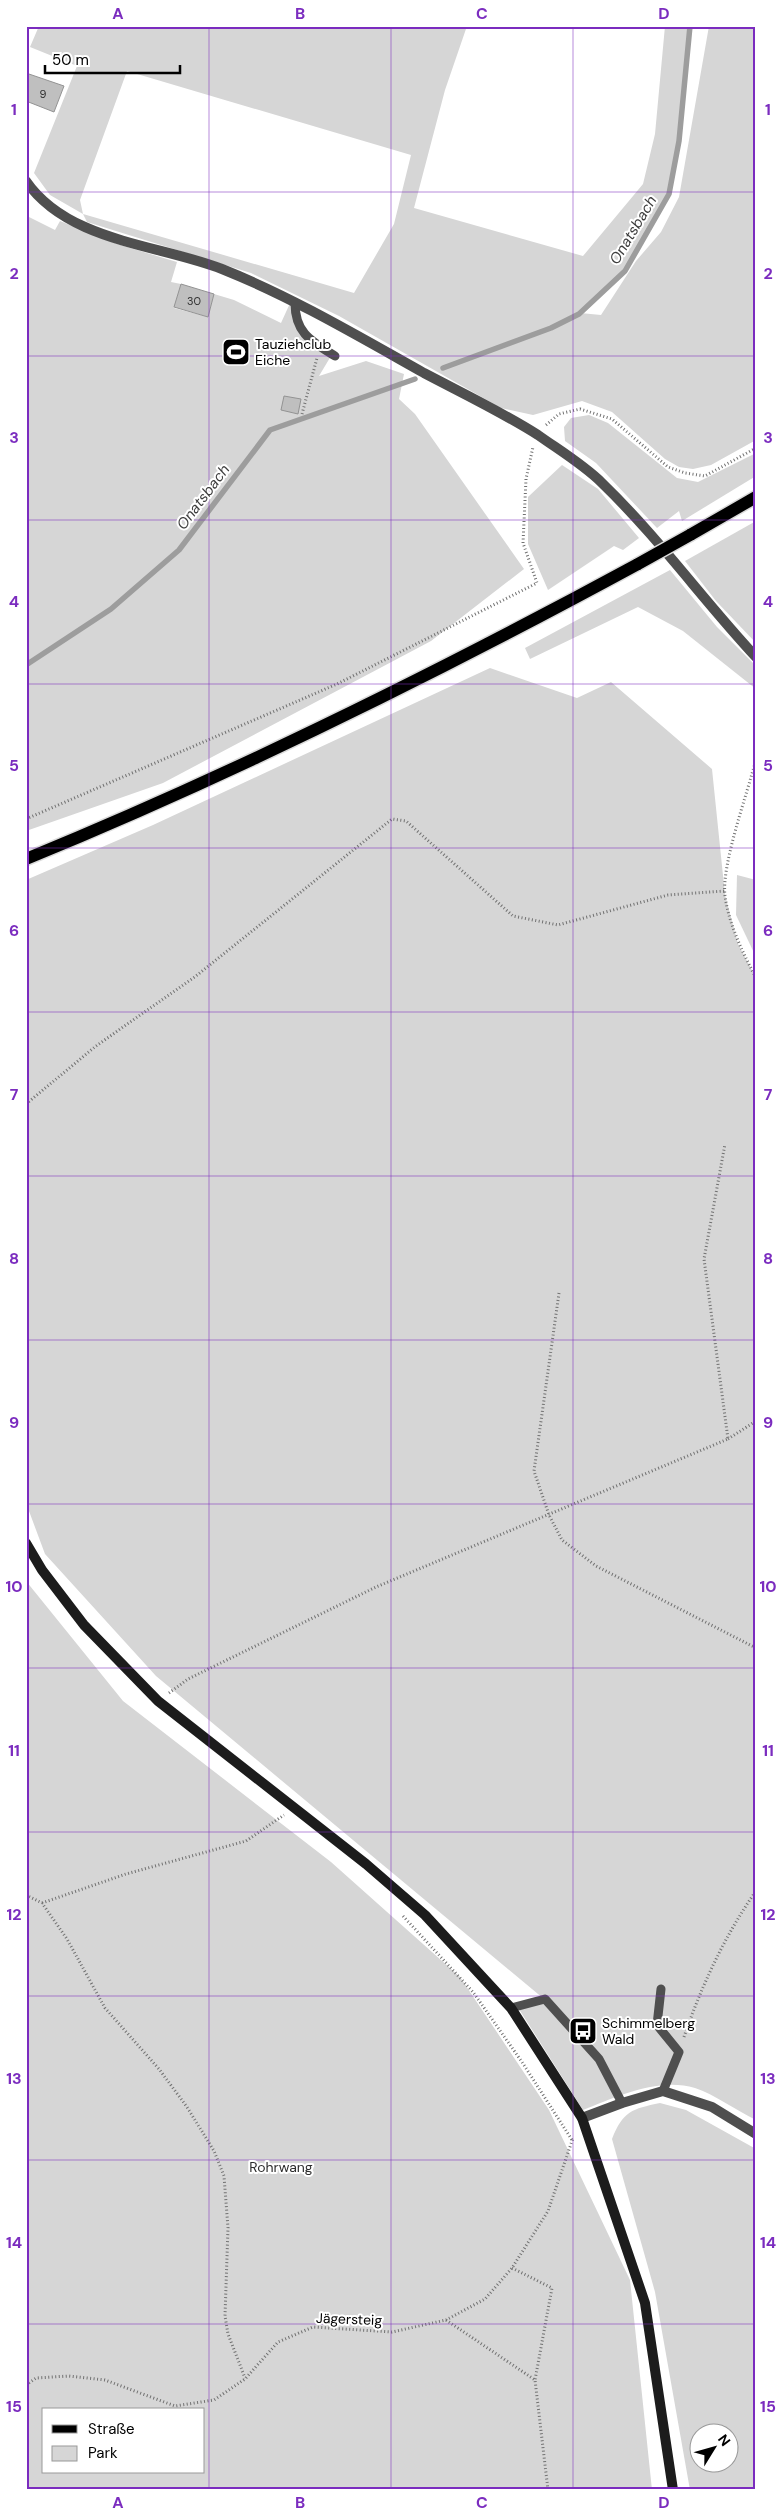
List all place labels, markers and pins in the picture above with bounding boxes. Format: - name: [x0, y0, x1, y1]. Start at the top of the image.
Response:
- place label: Tauziehclub Eiche: [255, 335, 331, 369]
- sports icon: Tauziehclub Eiche: [221, 337, 251, 367]
- place label: Schimmelberg Wald: [602, 2014, 695, 2048]
- bus stop icon: Schimmelberg Wald: [568, 2016, 598, 2046]

